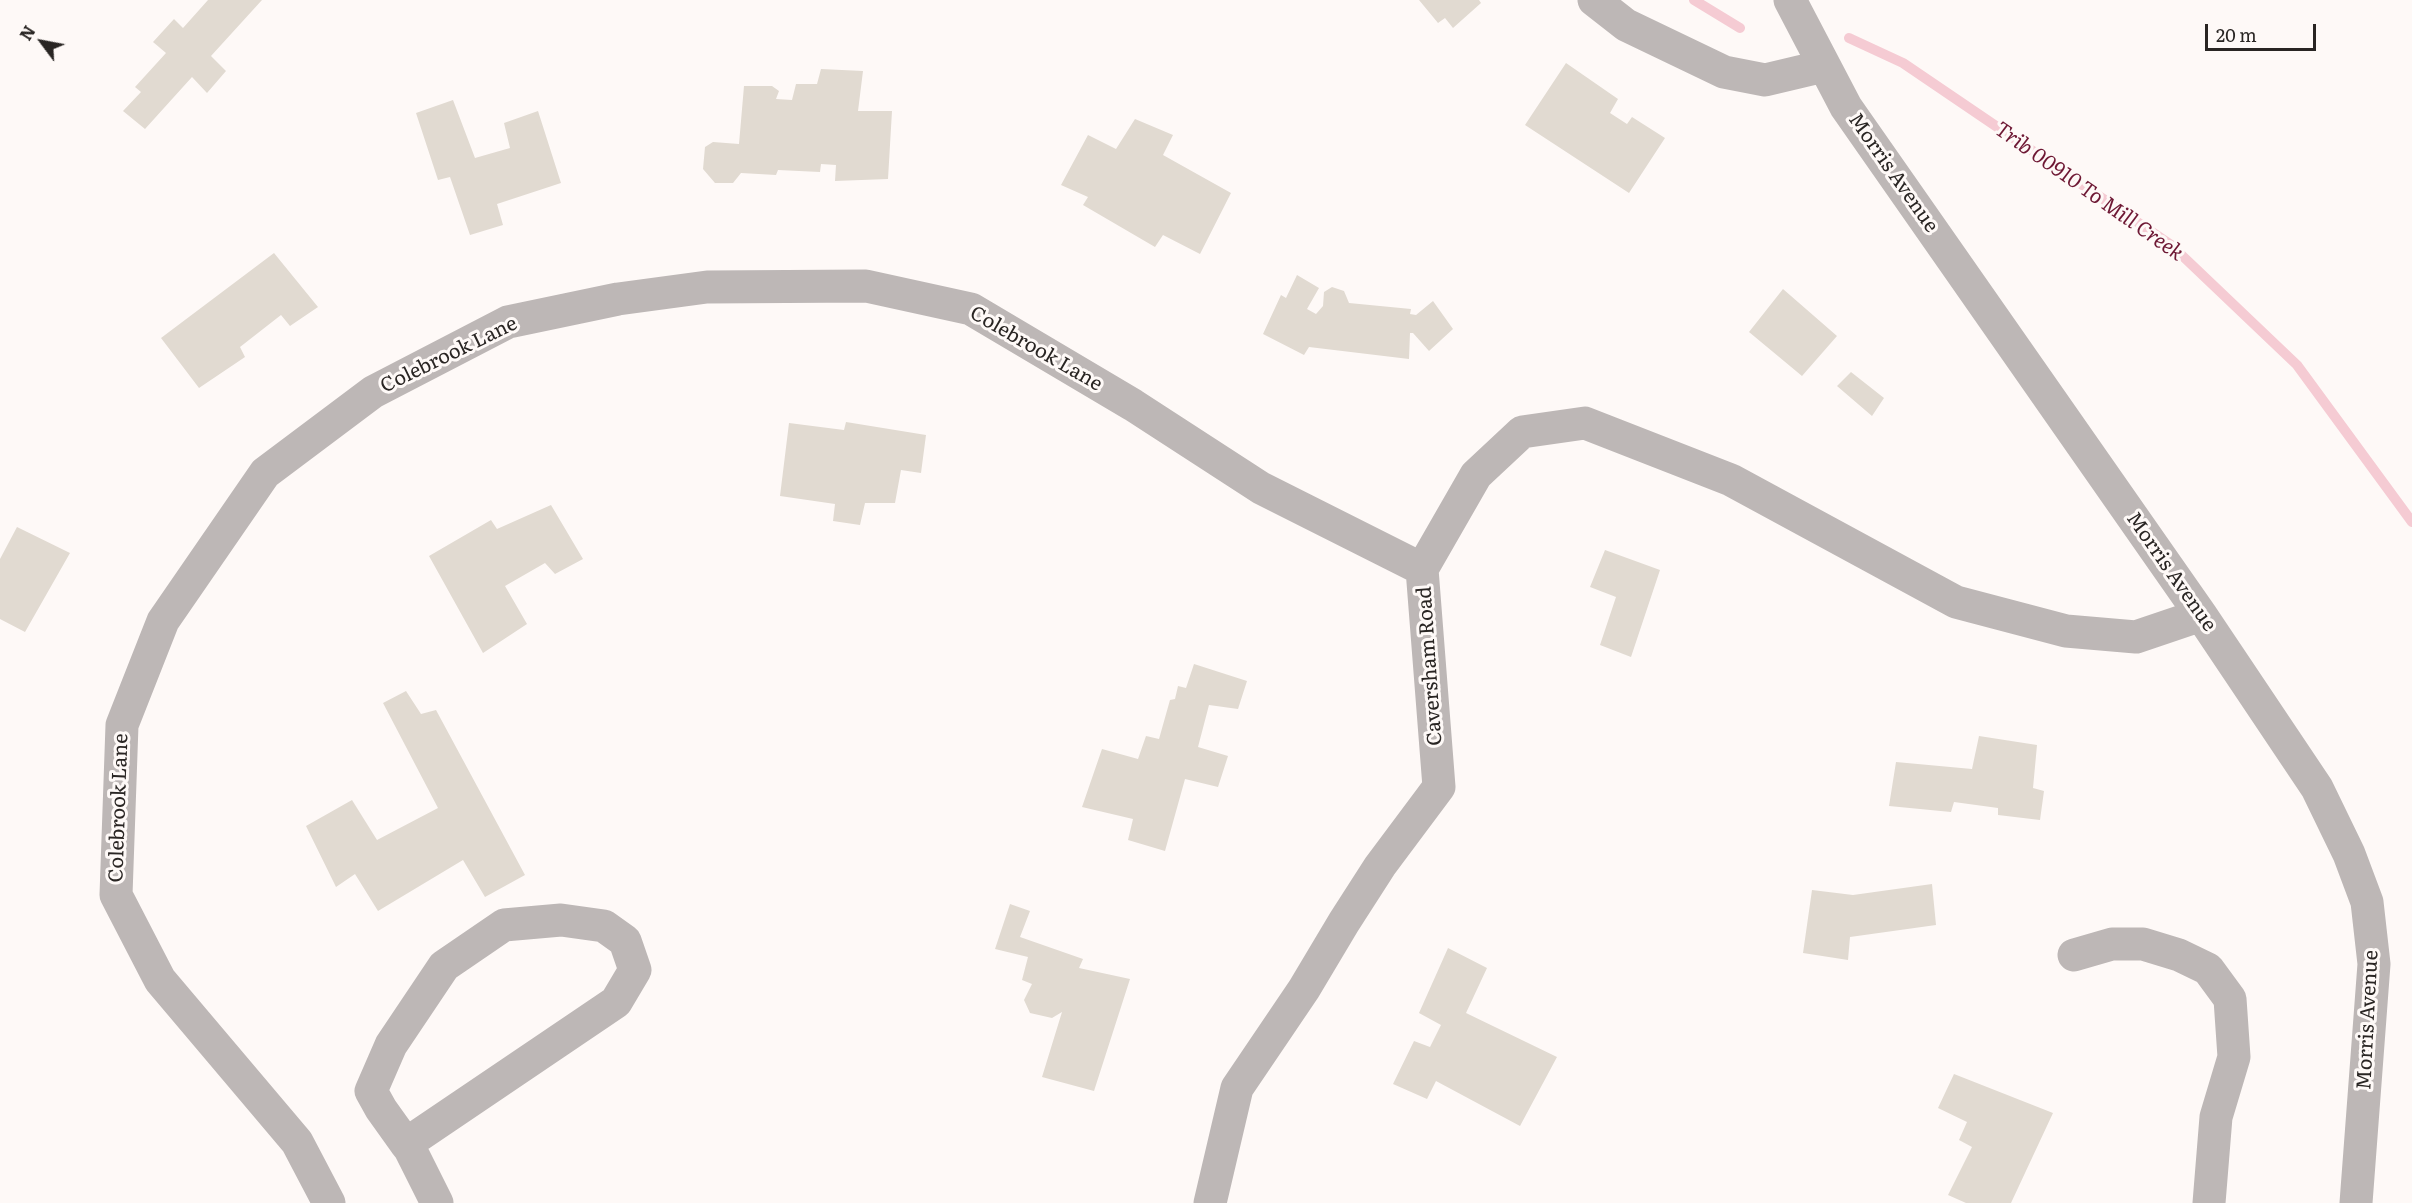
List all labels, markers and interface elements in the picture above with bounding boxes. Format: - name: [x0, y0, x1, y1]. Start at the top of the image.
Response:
- north arrow: [12, 12, 72, 72]
- scale bar: [2208, 12, 2319, 50]
- text: N: [13, 20, 40, 45]
- text: 20 m: [2216, 21, 2257, 48]
- street label: Morris Avenue: [1843, 109, 1943, 237]
- water label: Trib 00910 To Mill Creek: [1990, 117, 2188, 267]
- street label: Colebrook Lane: [965, 301, 1107, 397]
- street label: Colebrook Lane: [377, 312, 521, 398]
- street label: Morris Avenue: [2121, 508, 2221, 636]
- street label: Caversham Road: [1412, 586, 1448, 746]
- street label: Colebrook Lane: [104, 733, 134, 883]
- street label: Morris Avenue: [2352, 949, 2384, 1091]

